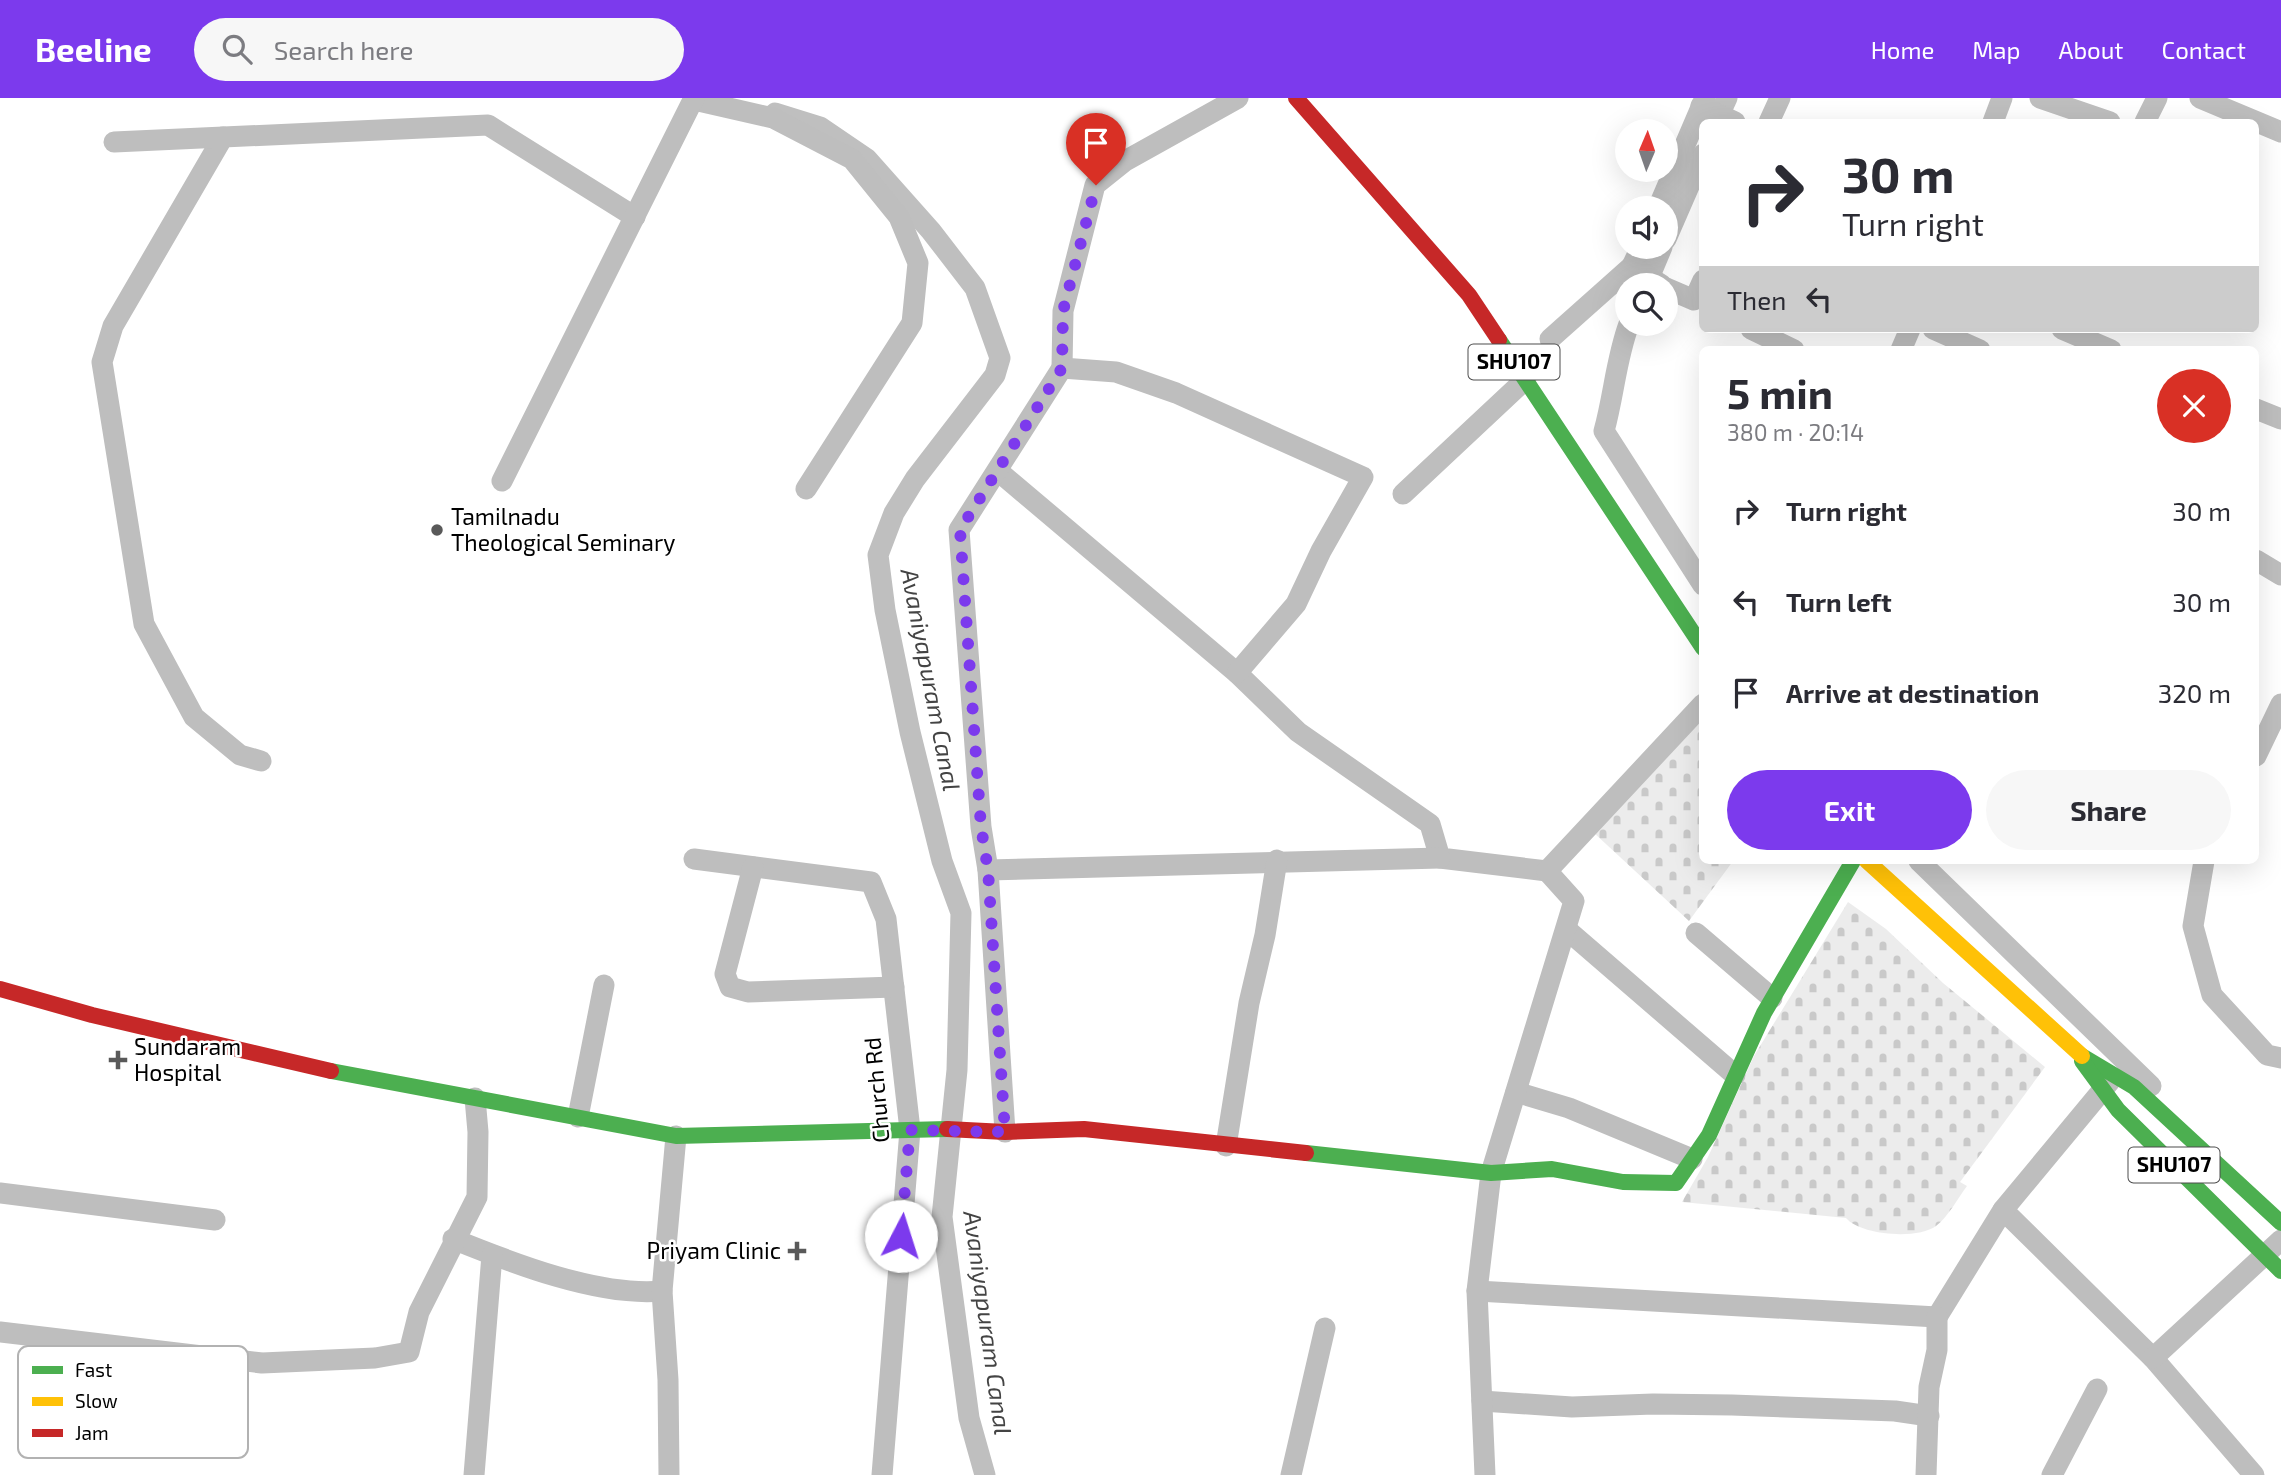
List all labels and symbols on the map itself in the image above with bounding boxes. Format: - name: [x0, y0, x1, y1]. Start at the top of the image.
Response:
- pin: [1066, 113, 1126, 185]
- north arrow: [1615, 119, 1678, 182]
- road number: SHU107: [1468, 344, 1560, 380]
- place label: Tamilnadu Theological Seminary: [451, 502, 675, 556]
- marker: Tamilnadu Theological Seminary: [429, 522, 445, 538]
- water label: Avaniyapuram Canal: [895, 565, 967, 793]
- place label: Sundaram Hospital: [134, 1032, 241, 1086]
- street label: Church Rd: [857, 1036, 895, 1144]
- marker: Sundaram Hospital: [108, 1050, 128, 1070]
- road number: SHU107: [2128, 1148, 2220, 1182]
- position arrow: [864, 1199, 938, 1273]
- water label: Avaniyapuram Canal: [958, 1208, 1019, 1437]
- place label: Priyam Clinic: [647, 1236, 781, 1264]
- marker: Priyam Clinic: [787, 1241, 807, 1261]
- legend: [18, 1346, 248, 1458]
- text: Fast: [75, 1358, 112, 1381]
- text: Slow: [75, 1389, 118, 1412]
- text: Jam: [75, 1421, 109, 1444]

